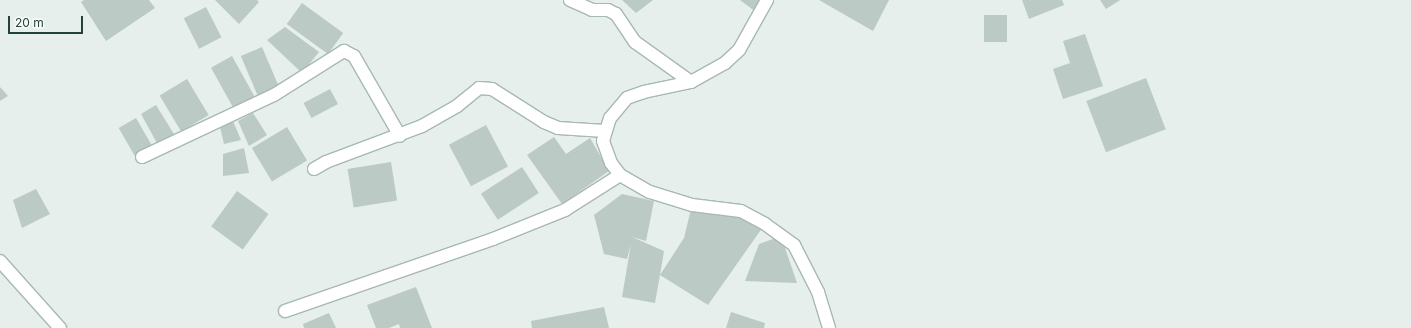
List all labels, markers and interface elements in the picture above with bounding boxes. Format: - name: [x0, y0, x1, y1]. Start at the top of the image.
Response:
- scale bar: [10, 8, 85, 34]
- text: 20 m: [15, 15, 44, 30]

